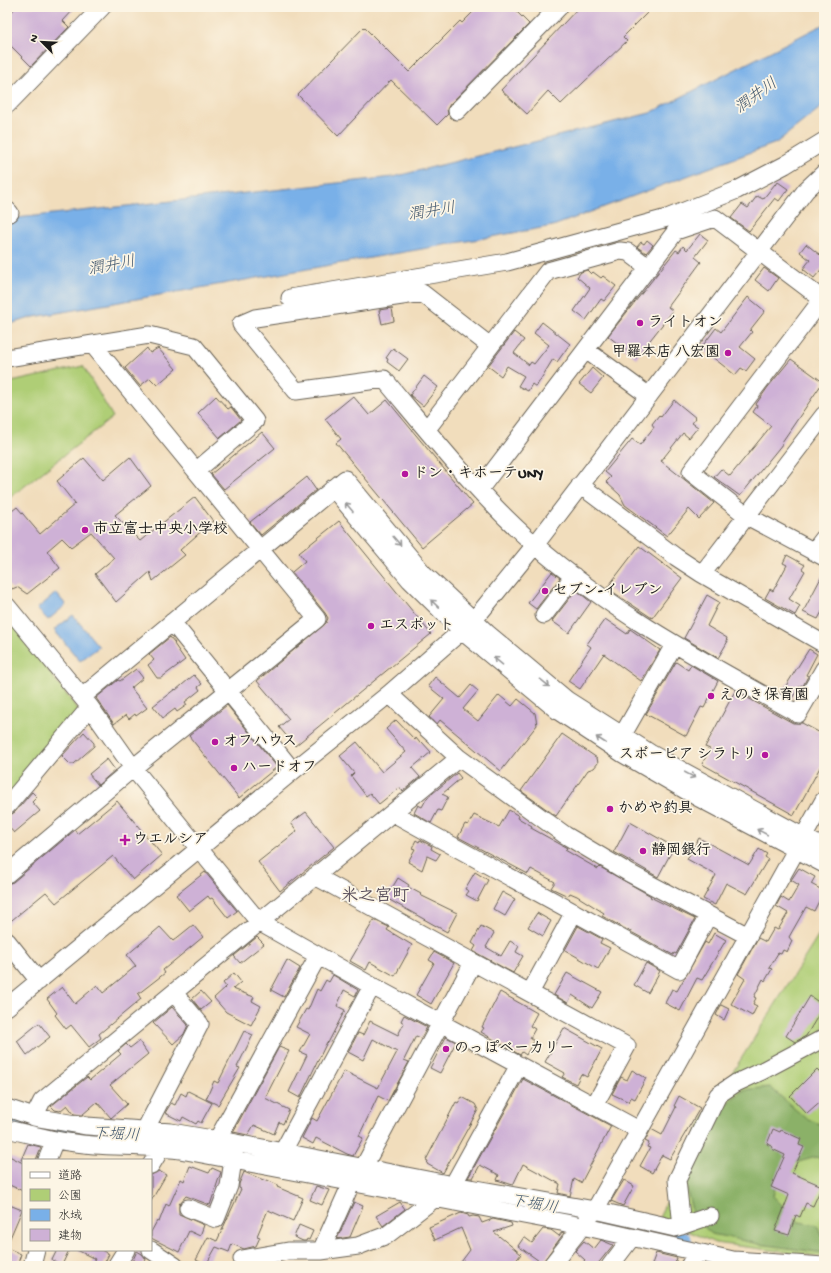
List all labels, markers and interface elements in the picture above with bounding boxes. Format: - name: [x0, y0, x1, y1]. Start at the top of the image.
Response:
- north arrow: [22, 22, 62, 62]
- text: N: [28, 33, 42, 44]
- water label: 潤井川: [731, 74, 782, 119]
- water label: 潤井川: [407, 199, 457, 226]
- water label: 潤井川: [86, 252, 137, 281]
- place label: ライトオン: [648, 314, 723, 332]
- marker: ライトオン: [635, 318, 645, 328]
- place label: 甲羅本店 八宏園: [611, 343, 720, 362]
- marker: 甲羅本店 八宏園: [723, 348, 733, 358]
- place label: ドン・キホーテUNY: [413, 465, 543, 483]
- marker: ドン・キホーテUNY: [400, 469, 410, 479]
- one-way arrow: [344, 502, 353, 512]
- place label: 市立富士中央小学校: [93, 520, 228, 539]
- marker: 市立富士中央小学校: [80, 525, 90, 535]
- one-way arrow: [392, 535, 401, 546]
- place label: セブン-イレブン: [553, 582, 663, 600]
- marker: セブン-イレブン: [540, 586, 550, 596]
- one-way arrow: [430, 599, 440, 609]
- place label: エスポット: [379, 617, 454, 635]
- marker: エスポット: [366, 621, 376, 631]
- one-way arrow: [492, 656, 503, 665]
- one-way arrow: [540, 678, 551, 687]
- place label: えのき保育園: [719, 686, 809, 705]
- marker: えのき保育園: [706, 691, 716, 701]
- place label: オフハウス: [223, 733, 297, 751]
- one-way arrow: [595, 735, 607, 743]
- marker: オフハウス: [210, 737, 220, 747]
- place label: スポーピア シラトリ: [619, 746, 757, 764]
- marker: スポーピア シラトリ: [760, 750, 770, 760]
- place label: ハードオフ: [242, 759, 317, 777]
- marker: ハードオフ: [229, 763, 239, 773]
- one-way arrow: [684, 772, 696, 780]
- place label: かめや釣具: [618, 800, 693, 818]
- marker: かめや釣具: [605, 804, 615, 814]
- one-way arrow: [757, 827, 769, 835]
- place label: ウエルシア: [133, 831, 208, 849]
- marker: ウエルシア: [120, 835, 130, 845]
- place label: 静岡銀行: [651, 841, 711, 860]
- marker: 静岡銀行: [638, 846, 648, 856]
- district label: 米之宮町: [341, 886, 409, 907]
- place label: のっぽベーカリー: [454, 1040, 574, 1058]
- marker: のっぽベーカリー: [441, 1044, 451, 1054]
- water label: 下堀川: [92, 1124, 141, 1147]
- legend: [22, 1159, 152, 1251]
- text: 道路: [58, 1169, 82, 1184]
- text: 公園: [58, 1189, 82, 1204]
- water label: 下堀川: [509, 1191, 559, 1220]
- text: 水域: [58, 1209, 82, 1224]
- text: 建物: [58, 1229, 82, 1244]

